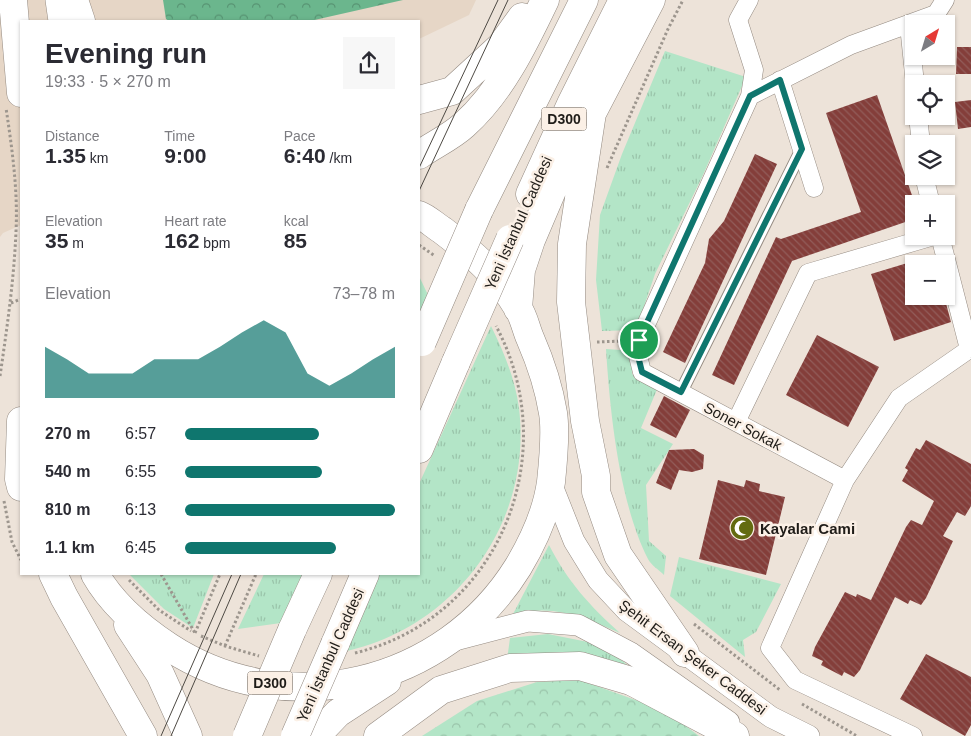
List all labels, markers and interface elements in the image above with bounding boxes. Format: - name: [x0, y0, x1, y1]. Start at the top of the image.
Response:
- north arrow: [905, 15, 955, 65]
- map controls: [905, 15, 955, 305]
- button: share: [343, 37, 395, 89]
- text: Evening run: [45, 38, 207, 69]
- text: 19:33 · 5 × 270 m: [45, 73, 171, 90]
- button: locate: [905, 75, 955, 125]
- road number: D300: [542, 108, 586, 130]
- text: Distance: [45, 128, 99, 144]
- text: Time: [164, 128, 195, 144]
- text: Pace: [284, 128, 316, 144]
- button: layers: [905, 135, 955, 185]
- text: 1.35: [45, 144, 86, 167]
- text: 9:00: [164, 144, 206, 167]
- text: 6:40: [284, 144, 326, 167]
- text: km: [86, 150, 108, 166]
- text: /km: [326, 150, 352, 166]
- street label: Yeni İstanbul Caddesi: [481, 154, 555, 292]
- button: +: [905, 195, 955, 245]
- text: Elevation: [45, 213, 103, 229]
- text: Heart rate: [164, 213, 227, 229]
- text: kcal: [284, 213, 309, 229]
- text: 35: [45, 229, 68, 252]
- text: 162: [164, 229, 199, 252]
- text: 85: [284, 229, 307, 252]
- text: m: [68, 235, 84, 251]
- text: bpm: [199, 235, 231, 251]
- button: −: [905, 255, 955, 305]
- text: Elevation: [45, 285, 111, 302]
- text: 73–78 m: [333, 285, 395, 302]
- pin: [618, 319, 660, 361]
- icon: arrive: [625, 326, 653, 354]
- street label: Soner Sokak: [701, 398, 785, 454]
- text: 270 m: [45, 425, 90, 442]
- text: 6:57: [125, 425, 156, 442]
- text: 540 m: [45, 463, 90, 480]
- text: 6:55: [125, 463, 156, 480]
- text: 810 m: [45, 501, 90, 518]
- text: 6:13: [125, 501, 156, 518]
- mosque icon: Kayalar Cami: [729, 515, 755, 541]
- place label: Kayalar Cami: [760, 520, 855, 537]
- text: 1.1 km: [45, 539, 95, 556]
- text: 6:45: [125, 539, 156, 556]
- street label: Yeni İstanbul Caddesi: [293, 586, 367, 724]
- street label: Şehit Ersan Şeker Caddesi: [616, 596, 770, 718]
- road number: D300: [248, 671, 292, 694]

